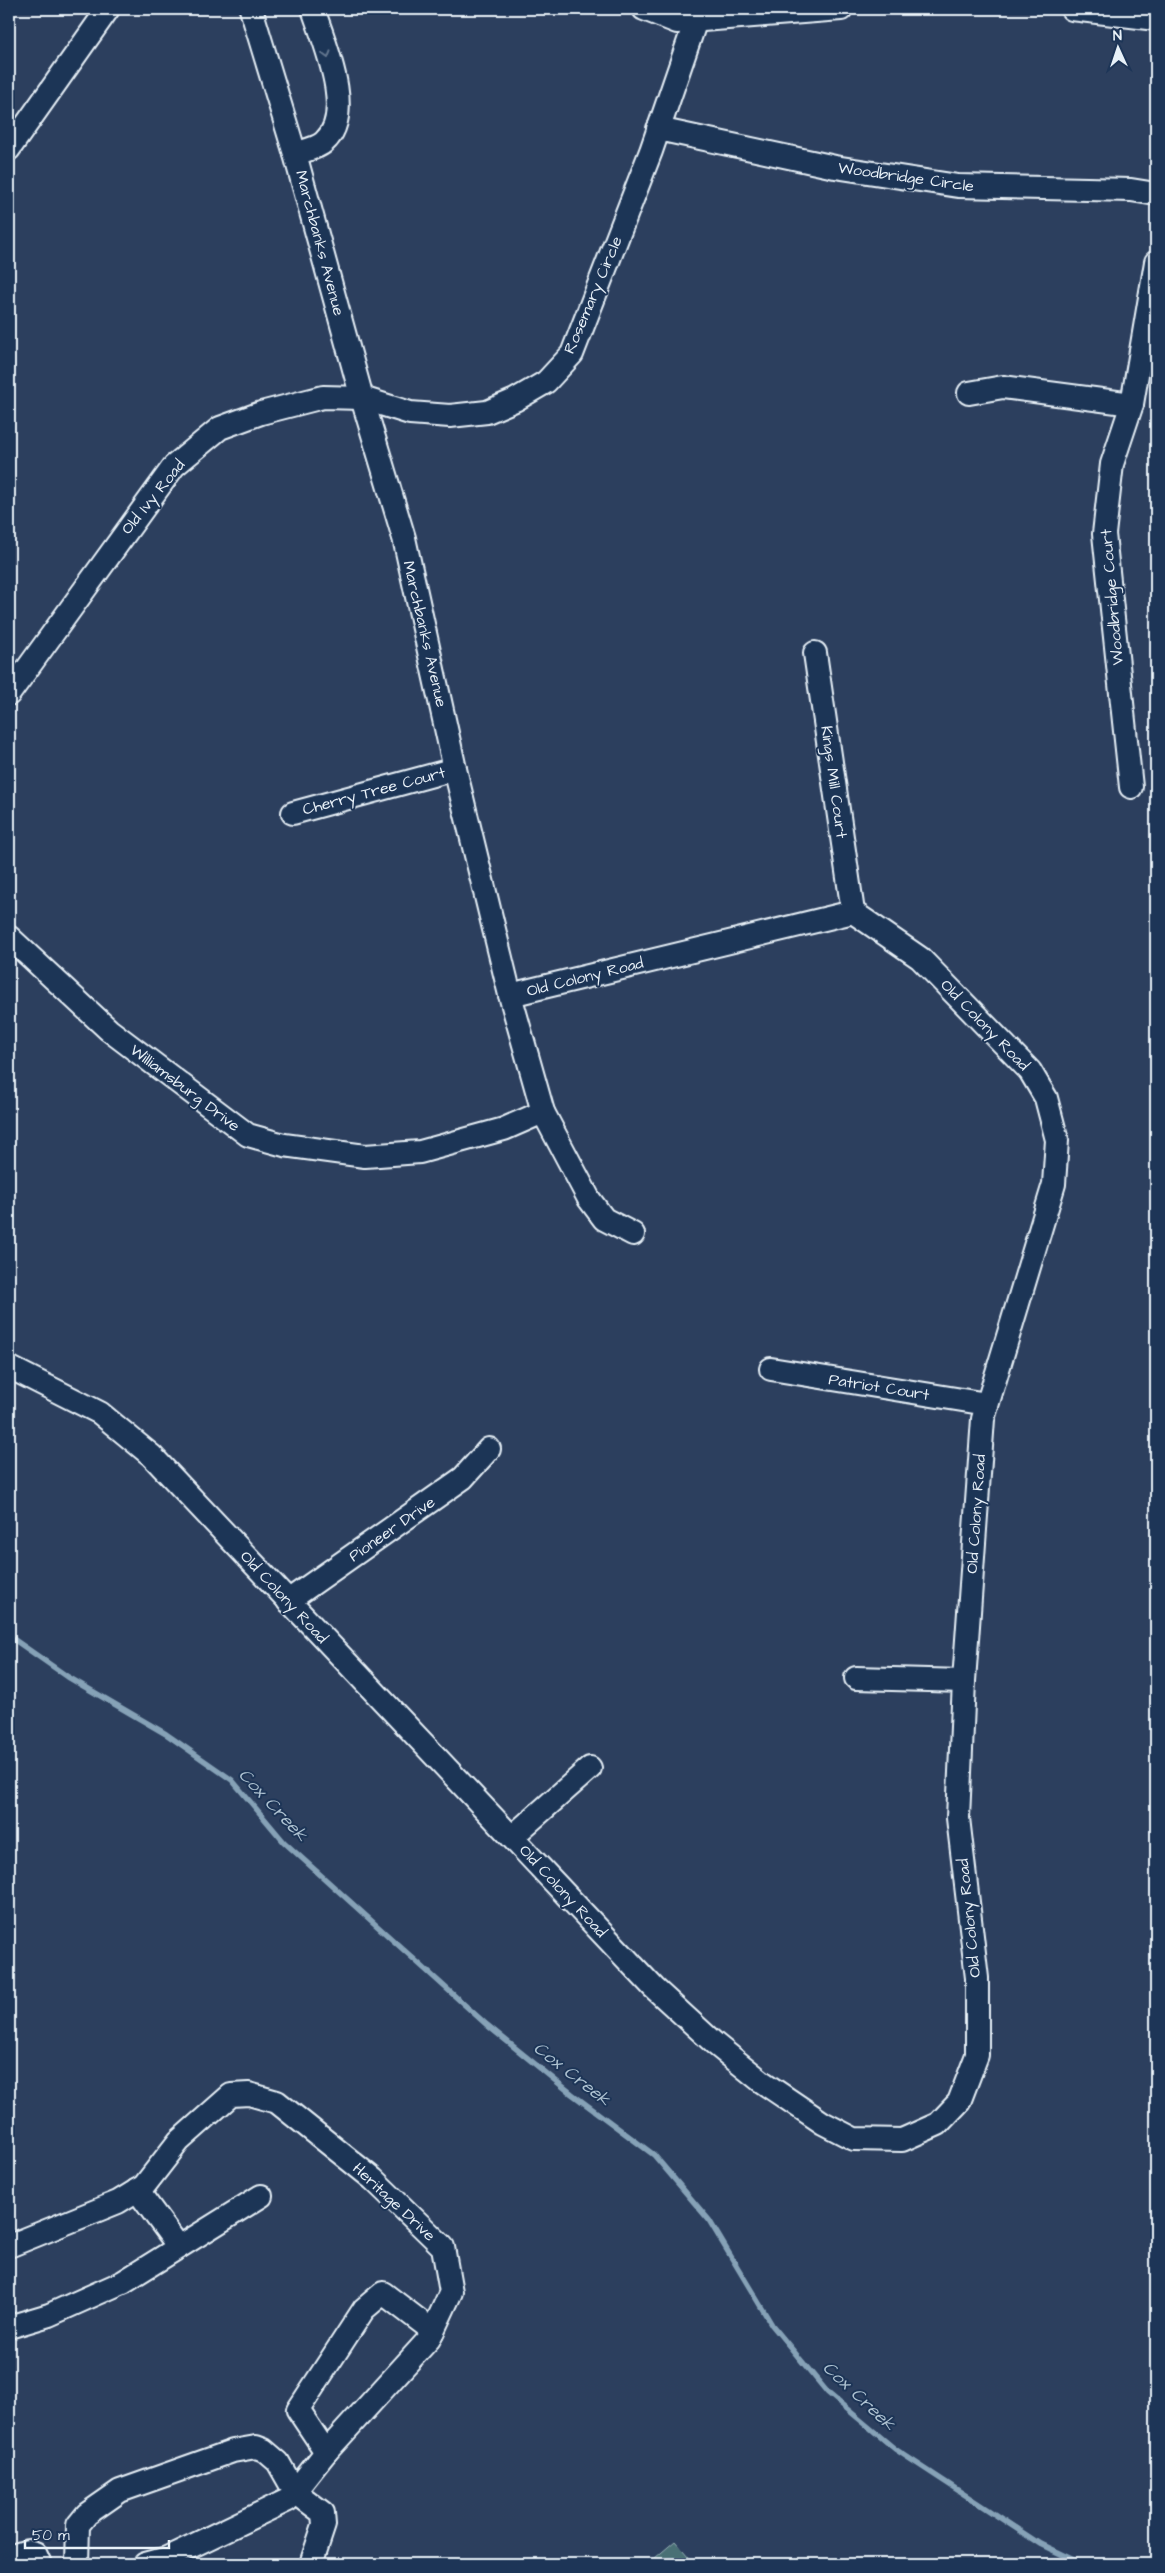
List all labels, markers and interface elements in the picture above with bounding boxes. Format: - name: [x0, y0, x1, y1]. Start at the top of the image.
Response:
- north arrow: [1092, 22, 1142, 72]
- text: N: [1112, 26, 1122, 46]
- one-way arrow: [322, 51, 332, 59]
- street label: Woodbridge Circle: [837, 157, 976, 198]
- street label: Marchbanks Avenue: [290, 168, 350, 318]
- street label: Rosemary Circle: [558, 233, 629, 357]
- street label: Old Ivy Road: [116, 455, 191, 540]
- street label: Woodbridge Court: [1095, 527, 1130, 666]
- street label: Marchbanks Avenue: [397, 559, 453, 710]
- street label: Kings Mill Court: [814, 724, 853, 840]
- street label: Cherry Tree Court: [300, 761, 449, 822]
- street label: Old Colony Road: [524, 952, 646, 1003]
- street label: Old Colony Road: [935, 974, 1034, 1076]
- street label: Williamsburg Drive: [125, 1039, 245, 1138]
- street label: Patriot Court: [827, 1368, 931, 1406]
- street label: Old Colony Road: [961, 1454, 992, 1575]
- street label: Pioneer Drive: [344, 1491, 440, 1567]
- street label: Old Colony Road: [234, 1546, 333, 1649]
- water label: Cox Creek: [233, 1763, 314, 1848]
- street label: Old Colony Road: [513, 1840, 612, 1943]
- street label: Old Colony Road: [952, 1857, 987, 1979]
- water label: Cox Creek: [528, 2036, 617, 2113]
- street label: Heritage Drive: [347, 2158, 441, 2247]
- water label: Cox Creek: [817, 2356, 902, 2437]
- scale bar: [25, 2518, 169, 2550]
- text: 50 m: [32, 2525, 70, 2546]

